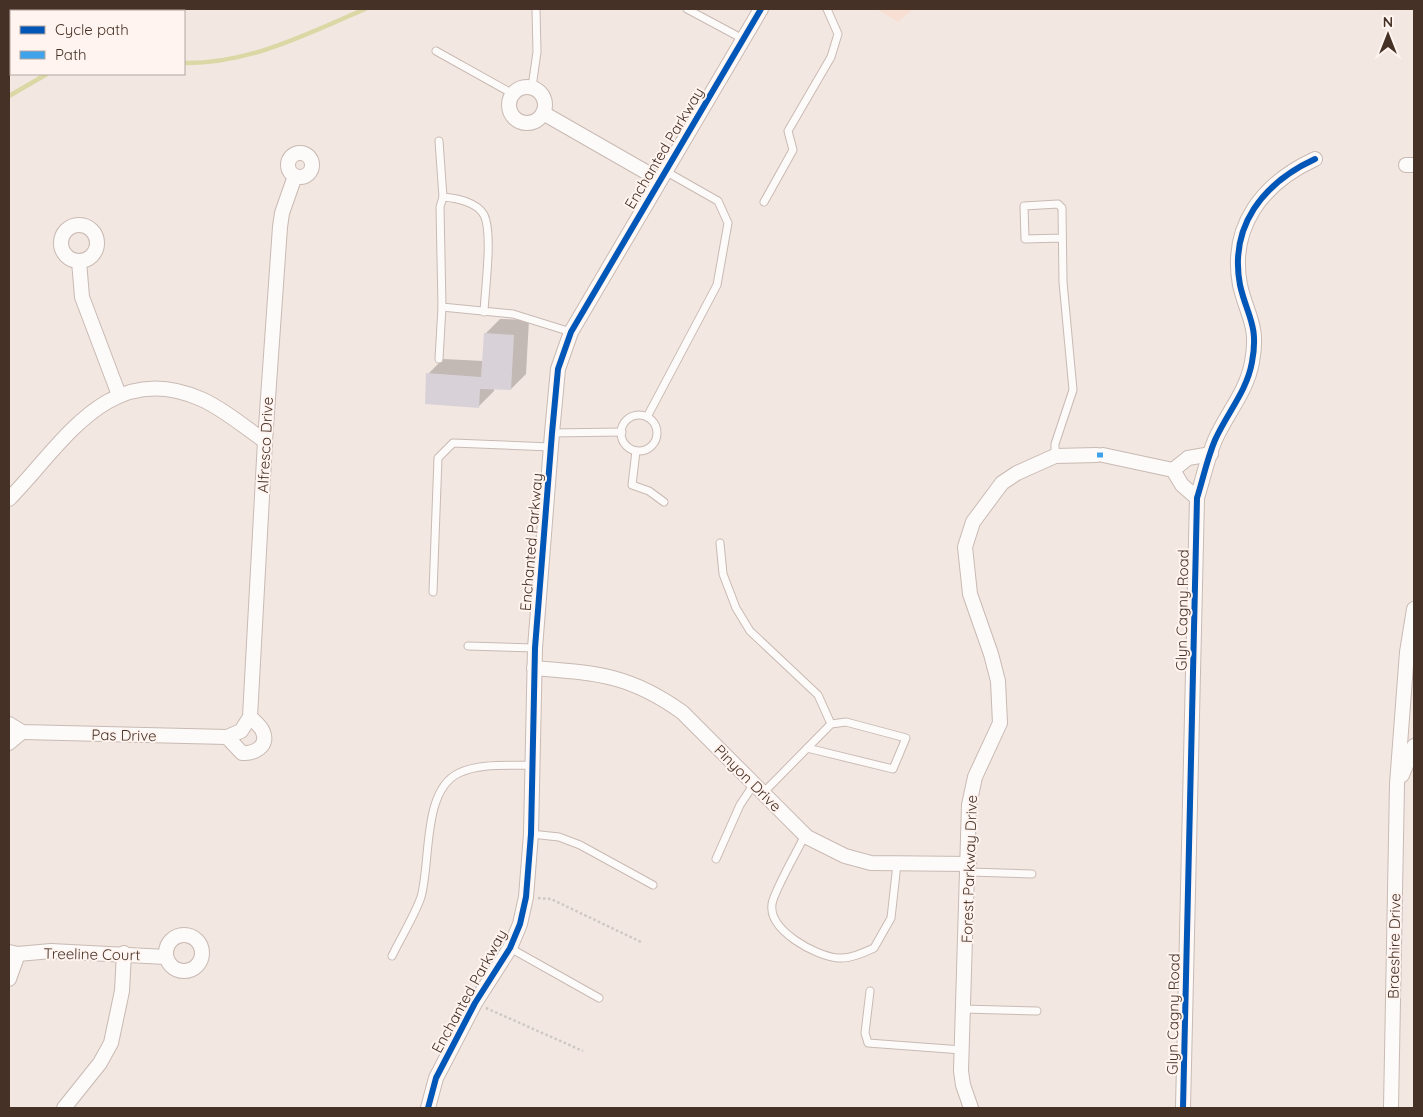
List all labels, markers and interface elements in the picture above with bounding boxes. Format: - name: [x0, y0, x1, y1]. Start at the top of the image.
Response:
- legend: [10, 10, 185, 75]
- north arrow: [1363, 10, 1413, 60]
- text: N: [1383, 13, 1393, 31]
- text: Cycle path: [55, 20, 129, 39]
- text: Path: [55, 45, 87, 64]
- street label: Enchanted Parkway: [620, 84, 708, 212]
- street label: Alfresco Drive: [253, 396, 277, 494]
- street label: Enchanted Parkway: [515, 472, 547, 612]
- street label: Glyn Cagny Road: [1171, 549, 1193, 671]
- street label: Pas Drive: [91, 725, 157, 745]
- street label: Pinyon Drive: [710, 740, 786, 816]
- street label: Forest Parkway Drive: [957, 795, 981, 943]
- street label: Braeshire Drive: [1384, 893, 1404, 999]
- street label: Enchanted Parkway: [427, 926, 511, 1056]
- street label: Treeline Court: [43, 944, 141, 964]
- street label: Glyn Cagny Road: [1162, 953, 1184, 1075]

